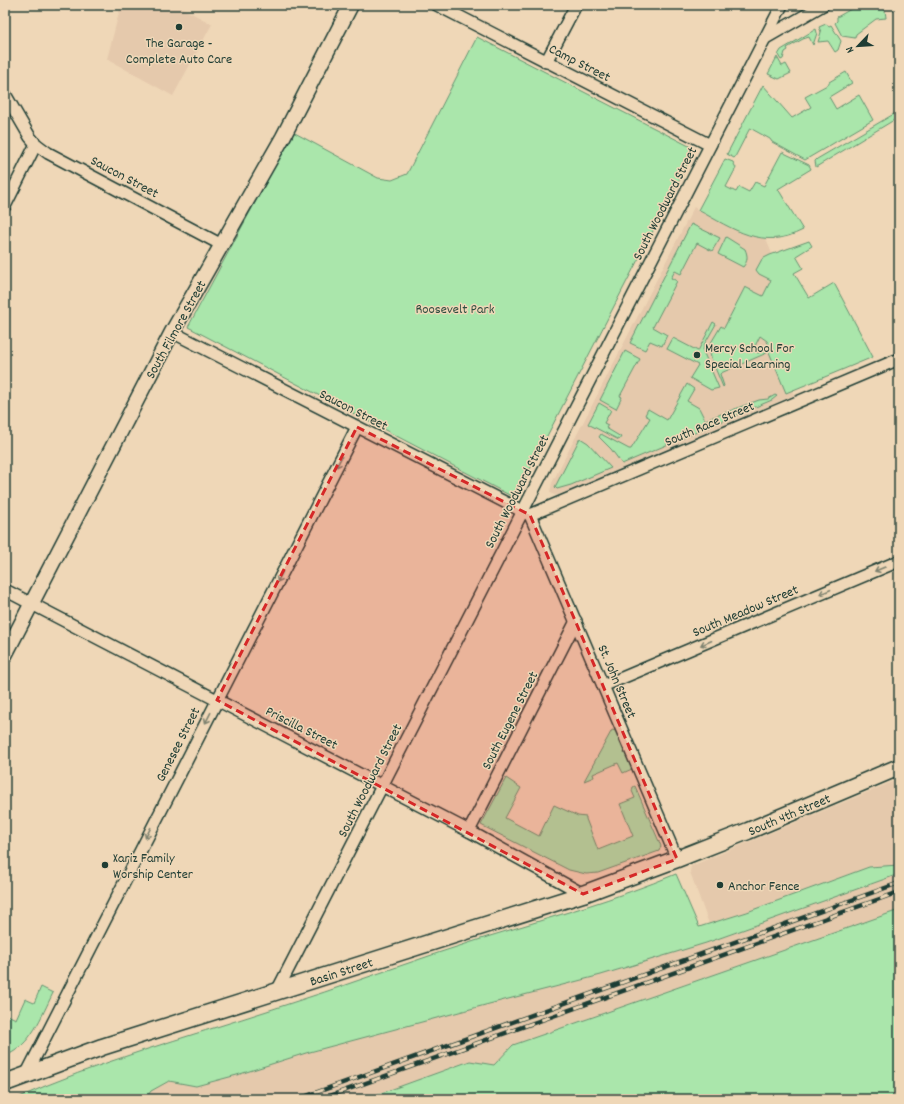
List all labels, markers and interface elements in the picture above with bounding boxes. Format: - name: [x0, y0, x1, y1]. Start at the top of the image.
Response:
- marker: The Garage - Complete Auto Care: [174, 22, 184, 32]
- north arrow: [838, 26, 878, 66]
- place label: The Garage - Complete Auto Care: [126, 34, 232, 70]
- street label: Camp Street: [545, 40, 613, 88]
- text: N: [842, 43, 859, 55]
- street label: South Woodward Street: [629, 144, 703, 264]
- street label: Saucon Street: [87, 151, 162, 204]
- street label: South Filmore Street: [141, 277, 212, 383]
- park label: Roosevelt Park: [416, 300, 495, 320]
- place label: Mercy School For Special Learning: [705, 339, 795, 375]
- marker: Mercy School For Special Learning: [692, 350, 702, 360]
- street label: Saucon Street: [315, 385, 391, 437]
- street label: South Race Street: [662, 397, 758, 453]
- street label: South Woodward Street: [481, 432, 555, 552]
- one-way arrow: [335, 456, 343, 468]
- one-way arrow: [875, 566, 887, 573]
- one-way arrow: [276, 571, 283, 583]
- street label: South Meadow Street: [690, 581, 802, 643]
- one-way arrow: [820, 589, 832, 597]
- one-way arrow: [700, 640, 712, 647]
- street label: St. John Street: [592, 642, 641, 722]
- street label: South Eugene Street: [477, 668, 544, 773]
- street label: Priscilla Street: [262, 702, 341, 756]
- street label: Genesee Street: [151, 704, 206, 786]
- one-way arrow: [204, 712, 211, 724]
- street label: South Woodward Street: [334, 721, 408, 841]
- street label: South 4th Street: [745, 789, 834, 842]
- one-way arrow: [144, 827, 151, 839]
- place label: Xariz Family Worship Center: [113, 849, 194, 885]
- marker: Xariz Family Worship Center: [100, 860, 110, 870]
- place label: Anchor Fence: [728, 877, 799, 897]
- marker: Anchor Fence: [715, 880, 725, 890]
- street label: Basin Street: [307, 953, 376, 993]

